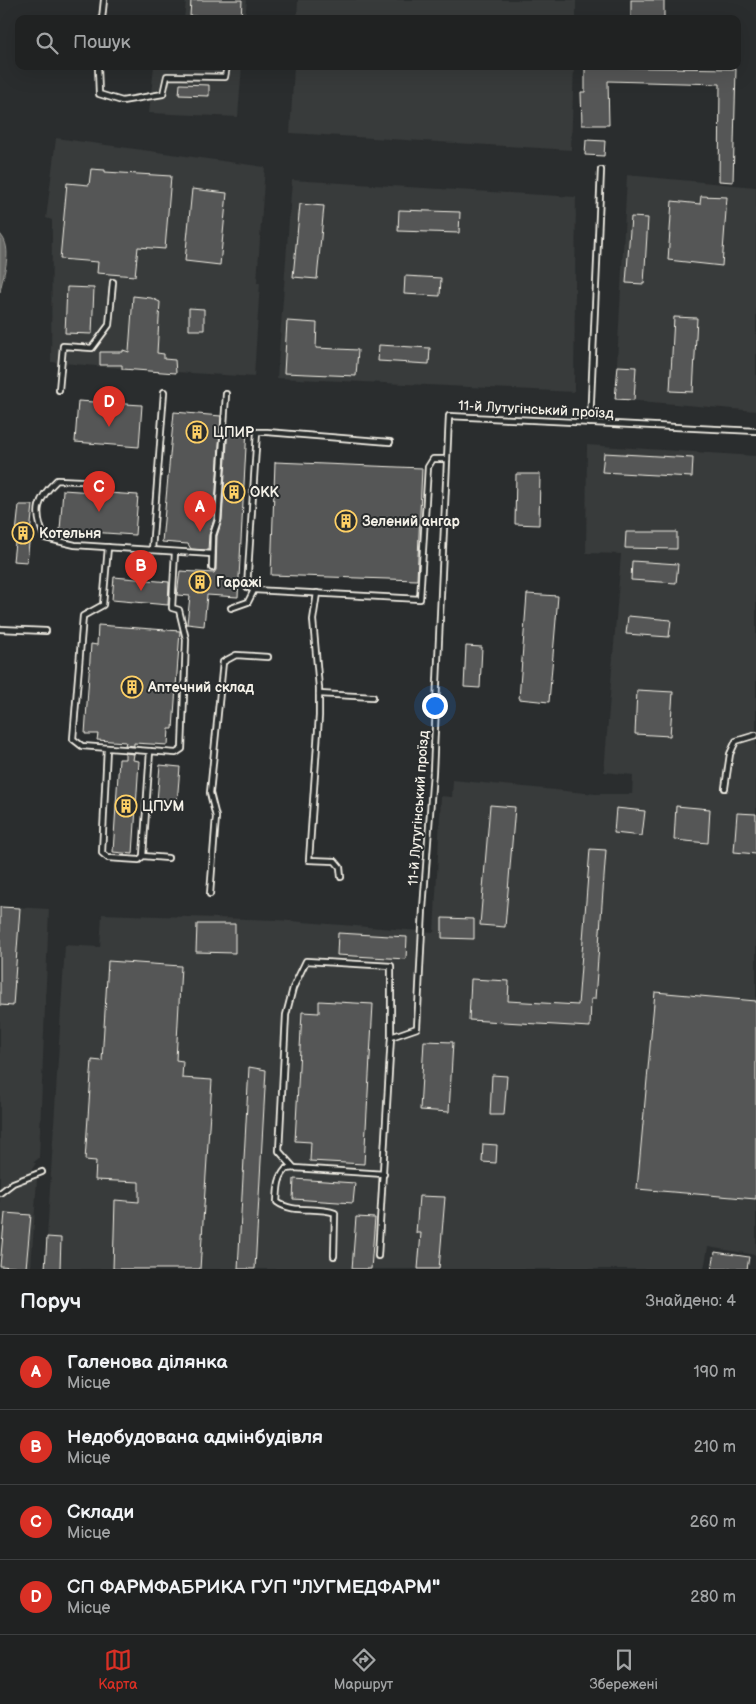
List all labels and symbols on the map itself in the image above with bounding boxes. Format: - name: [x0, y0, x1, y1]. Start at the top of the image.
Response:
- pin: D: [93, 386, 125, 427]
- street label: 11-й Лутугінський проїзд: [458, 397, 615, 422]
- building icon: ЦПИР: [185, 420, 209, 444]
- place label: ЦПИР: [213, 424, 254, 441]
- pin: C: [83, 471, 115, 512]
- building icon: ОКК: [222, 480, 246, 504]
- place label: ОКК: [250, 484, 280, 501]
- pin: A: [184, 491, 216, 532]
- building icon: Зелений ангар: [334, 509, 358, 533]
- place label: Зелений ангар: [362, 513, 460, 530]
- building icon: Котельня: [11, 521, 35, 545]
- place label: Котельня: [39, 525, 101, 542]
- pin: B: [125, 550, 157, 591]
- building icon: Гаражі: [188, 570, 212, 594]
- place label: Гаражі: [216, 574, 262, 591]
- building icon: Аптечний склад: [120, 675, 144, 699]
- place label: Аптечний склад: [147, 679, 254, 696]
- your location: [422, 693, 448, 719]
- street label: 11-й Лутугінський проїзд: [405, 729, 432, 886]
- building icon: ЦПУМ: [114, 794, 138, 818]
- place label: ЦПУМ: [142, 798, 184, 815]

